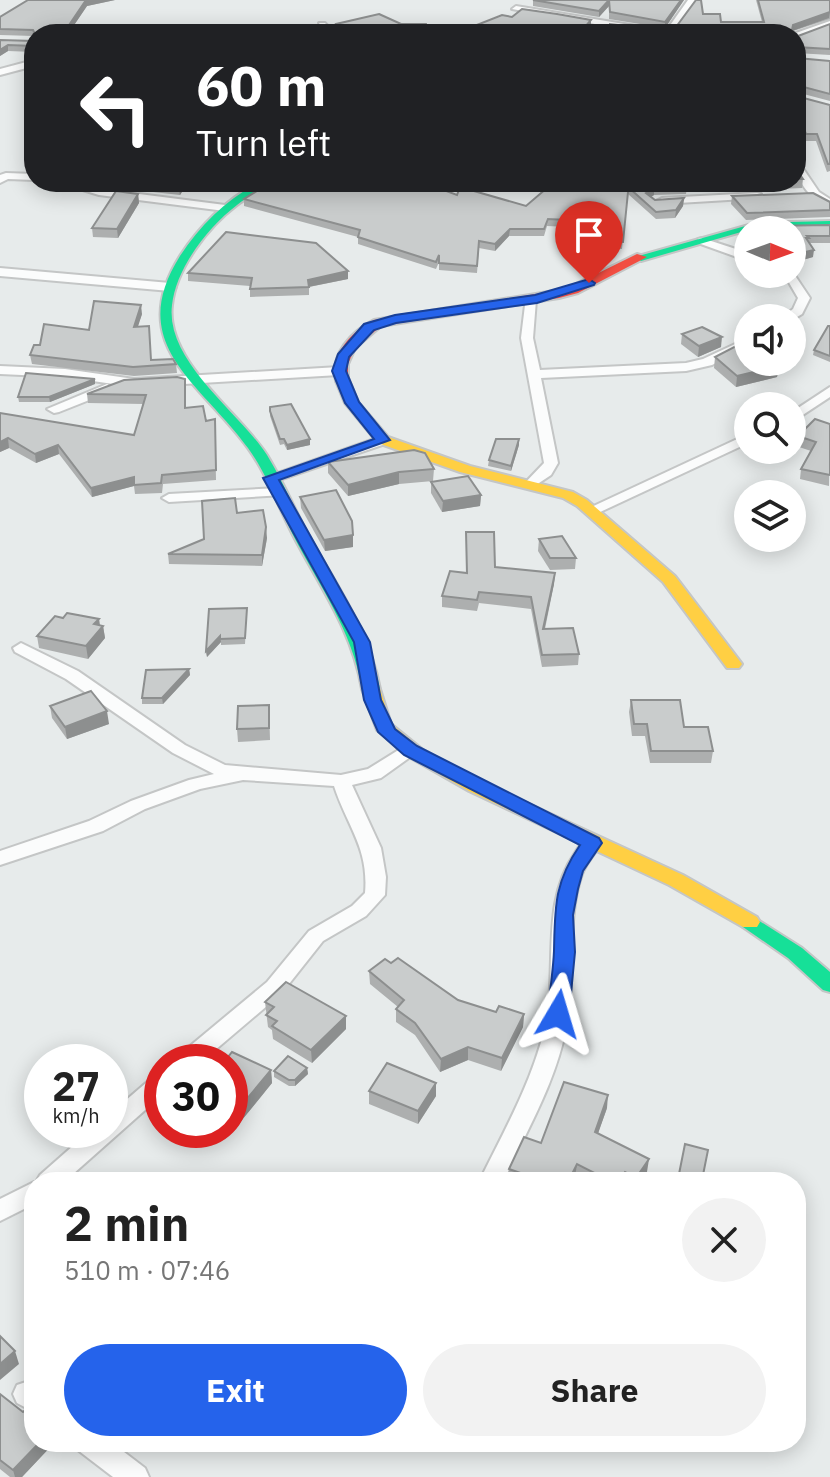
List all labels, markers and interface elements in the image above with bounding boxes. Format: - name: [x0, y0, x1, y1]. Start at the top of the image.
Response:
- text: 60 m: [196, 49, 326, 121]
- icon: left: [64, 56, 168, 160]
- text: Turn left: [196, 119, 331, 166]
- pin: [555, 201, 623, 283]
- icon: arrive: [567, 213, 611, 257]
- north arrow: [734, 216, 806, 288]
- map controls: [734, 216, 806, 552]
- button: sound: [734, 304, 806, 376]
- button: search: [734, 392, 806, 464]
- button: layers: [734, 480, 806, 552]
- position arrow: [516, 972, 600, 1056]
- speed limit sign: 30: [144, 1044, 248, 1148]
- text: 27: [52, 1060, 100, 1112]
- text: km/h: [52, 1102, 100, 1129]
- text: 2 min: [64, 1192, 189, 1254]
- button: close: [682, 1198, 766, 1282]
- text: 510 m · 07:46: [64, 1253, 230, 1287]
- button: Exit: [64, 1344, 407, 1436]
- button: Share: [423, 1344, 766, 1436]

